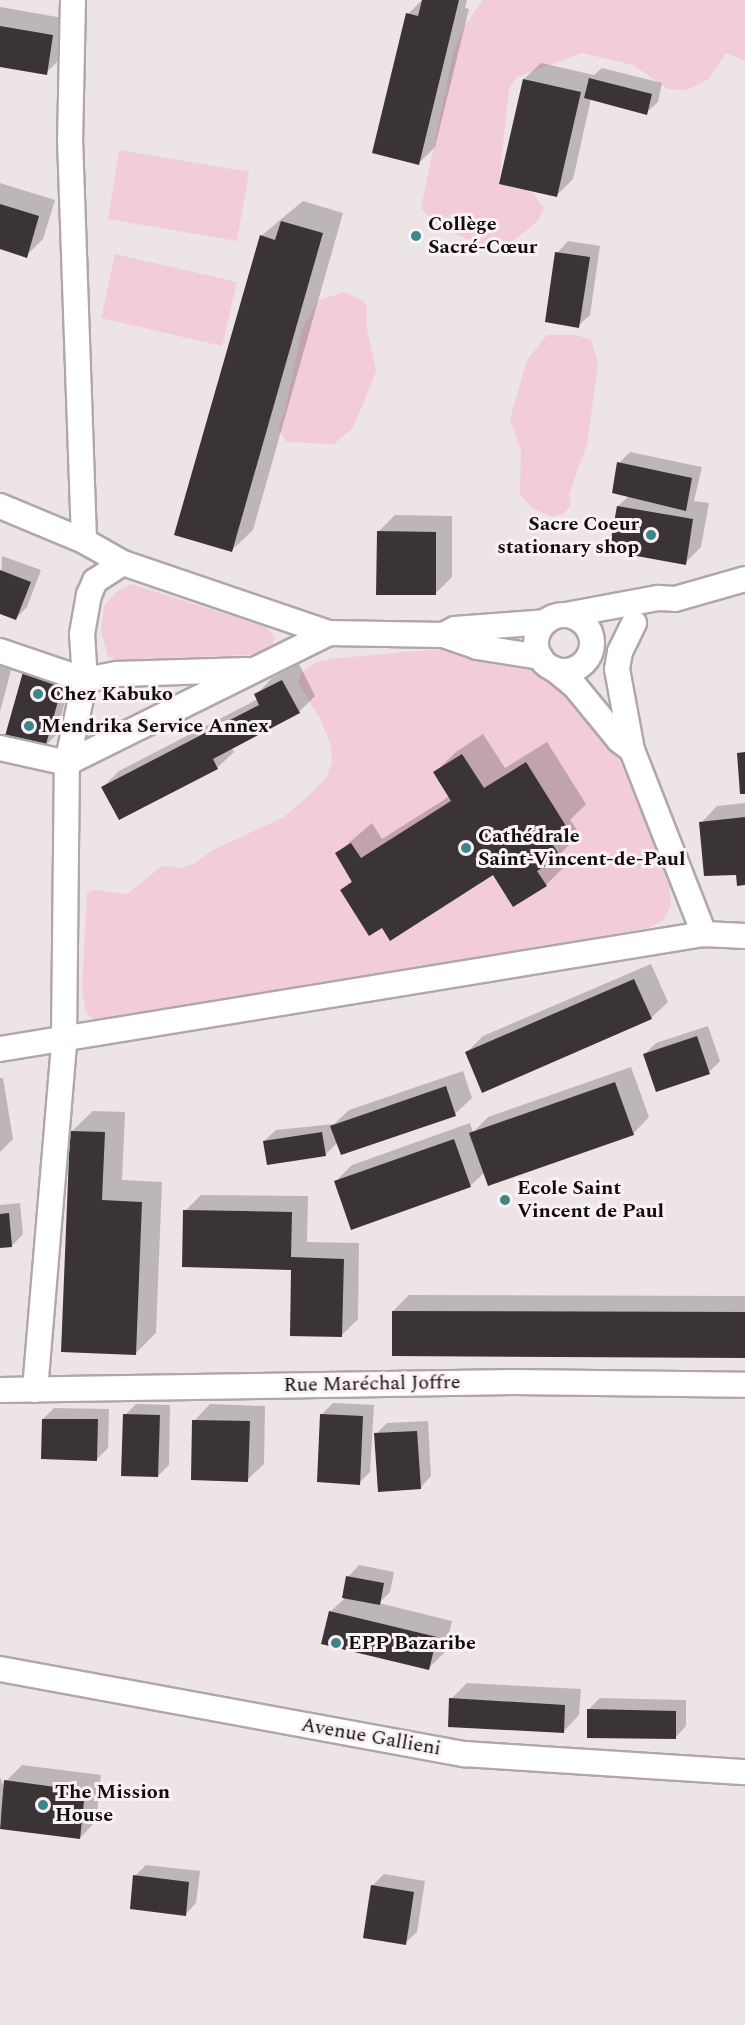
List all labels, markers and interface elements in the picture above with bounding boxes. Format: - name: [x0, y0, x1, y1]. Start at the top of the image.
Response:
- place label: Collège Sacré-Cœur: [428, 213, 537, 260]
- marker: Collège Sacré-Cœur: [409, 229, 423, 243]
- place label: Sacre Coeur stationary shop: [497, 512, 639, 559]
- marker: Sacre Coeur stationary shop: [644, 528, 658, 542]
- place label: Chez Kabuko: [50, 682, 173, 706]
- marker: Chez Kabuko: [31, 687, 45, 701]
- place label: Mendrika Service Annex: [41, 714, 269, 738]
- marker: Mendrika Service Annex: [22, 719, 36, 733]
- place label: Cathédrale Saint-Vincent-de-Paul: [478, 825, 685, 872]
- marker: Cathédrale Saint-Vincent-de-Paul: [459, 841, 473, 855]
- place label: Ecole Saint Vincent de Paul: [517, 1176, 664, 1223]
- marker: Ecole Saint Vincent de Paul: [498, 1193, 512, 1207]
- street label: Rue Maréchal Joffre: [283, 1370, 461, 1398]
- place label: EPP Bazaribe: [348, 1631, 476, 1655]
- marker: EPP Bazaribe: [329, 1636, 343, 1650]
- street label: Avenue Gallieni: [299, 1713, 443, 1761]
- place label: The Mission House: [55, 1781, 170, 1828]
- marker: The Mission House: [36, 1798, 50, 1812]

